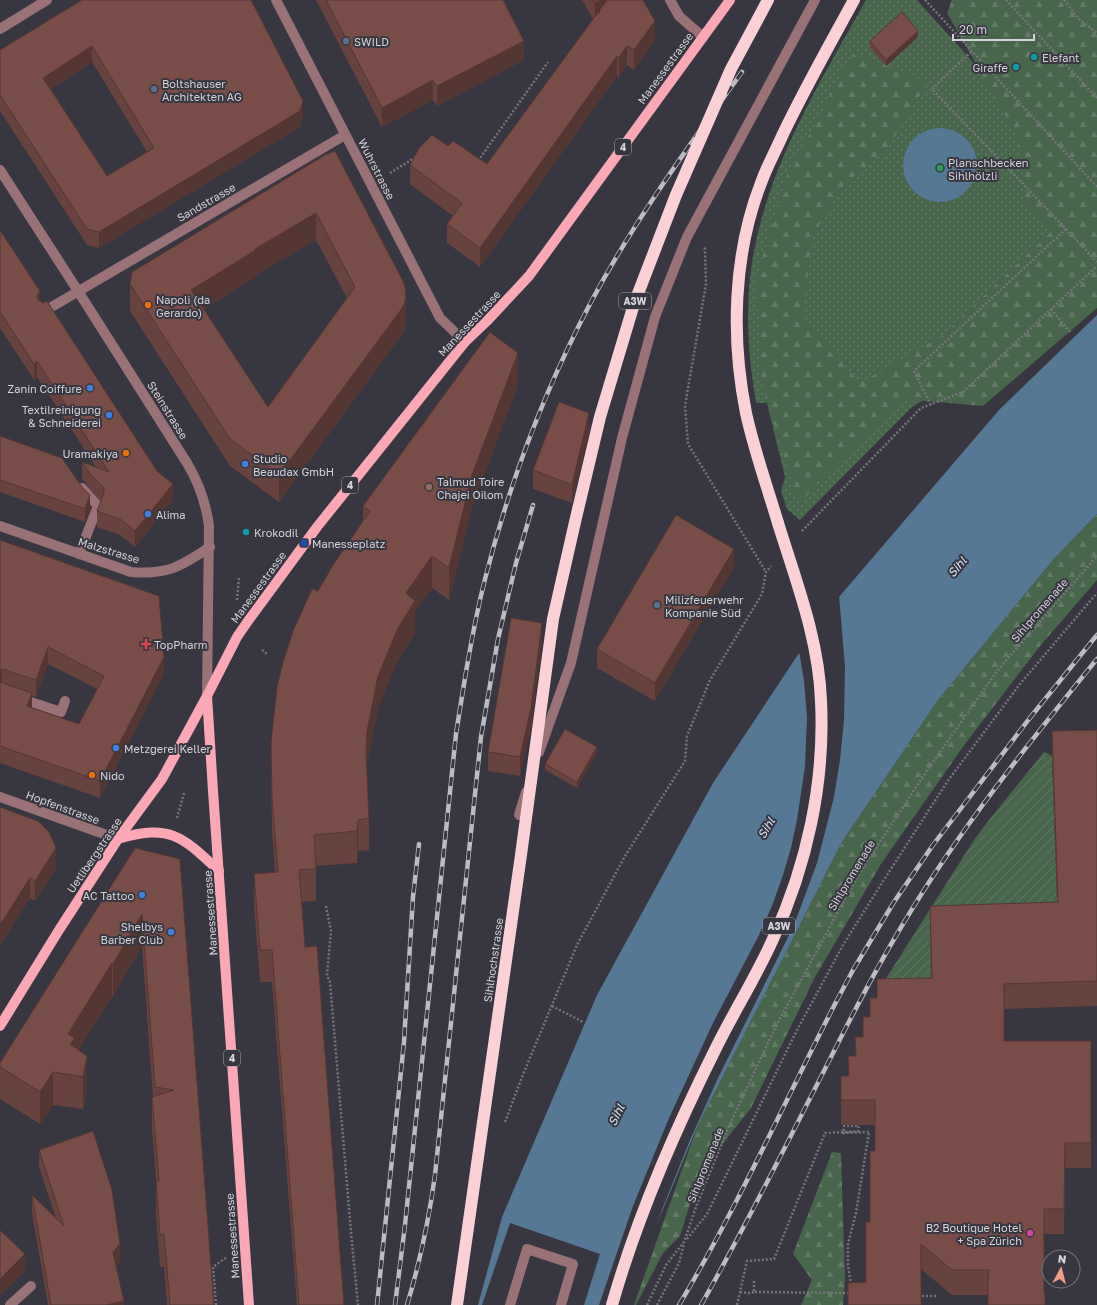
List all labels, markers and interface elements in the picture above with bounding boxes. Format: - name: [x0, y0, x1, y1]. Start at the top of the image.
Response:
- scale bar: [953, 16, 1034, 42]
- text: 20 m: [959, 22, 987, 37]
- street label: Manessestrasse: [635, 30, 695, 106]
- place label: SWILD: [354, 35, 389, 48]
- marker: SWILD: [341, 36, 351, 46]
- place label: Elefant: [1042, 51, 1079, 64]
- marker: Elefant: [1029, 52, 1039, 62]
- place label: Giraffe: [972, 61, 1008, 74]
- marker: Giraffe: [1011, 62, 1021, 72]
- place label: Boltshauser Architekten AG: [162, 77, 242, 103]
- marker: Boltshauser Architekten AG: [149, 84, 159, 94]
- street label: Wuhrstrasse: [356, 136, 398, 202]
- road number: 4: [615, 139, 631, 155]
- place label: Planschbecken Sihlhölzli: [948, 156, 1029, 182]
- marker: Planschbecken Sihlhölzli: [935, 163, 945, 173]
- street label: Sandstrasse: [174, 180, 238, 224]
- street label: Manessestrasse: [435, 287, 503, 359]
- place label: Napoli (da Gerardo): [156, 293, 210, 319]
- road number: A3W: [619, 293, 651, 309]
- marker: Napoli (da Gerardo): [143, 300, 153, 310]
- street label: Steinstrasse: [145, 379, 191, 441]
- place label: Zanin Coiffure: [8, 382, 82, 395]
- marker: Zanin Coiffure: [85, 383, 95, 393]
- place label: Textilreinigung & Schneiderei: [22, 403, 101, 429]
- marker: Textilreinigung & Schneiderei: [104, 410, 114, 420]
- place label: Uramakiya: [62, 447, 118, 460]
- marker: Uramakiya: [121, 448, 131, 458]
- place label: Studio Beaudax GmbH: [253, 452, 334, 478]
- marker: Studio Beaudax GmbH: [240, 459, 250, 469]
- place label: Talmud Toire Chajei Oilom: [437, 475, 504, 501]
- road number: 4: [342, 477, 358, 493]
- marker: Talmud Toire Chajei Oilom: [424, 482, 434, 492]
- place label: Alima: [156, 508, 186, 521]
- marker: Alima: [143, 509, 153, 519]
- place label: Krokodil: [254, 526, 299, 539]
- marker: Krokodil: [241, 527, 251, 537]
- street label: Malzstrasse: [77, 534, 141, 566]
- place label: Manesseplatz: [312, 537, 386, 550]
- marker: Manesseplatz: [299, 538, 309, 548]
- street label: Manessestrasse: [228, 549, 288, 625]
- water label: Sihl: [944, 553, 971, 580]
- street label: Sihlpromenade: [1008, 576, 1070, 644]
- place label: Milizfeuerwehr Kompanie Süd: [665, 593, 744, 619]
- marker: Milizfeuerwehr Kompanie Süd: [652, 600, 662, 610]
- place label: TopPharm: [154, 638, 207, 651]
- marker: TopPharm: [141, 639, 151, 649]
- place label: Metzgerei Keller: [124, 742, 212, 755]
- marker: Metzgerei Keller: [111, 743, 121, 753]
- place label: Nido: [100, 769, 125, 782]
- marker: Nido: [87, 770, 97, 780]
- street label: Hopfenstrasse: [24, 788, 102, 826]
- water label: Sihl: [754, 814, 779, 841]
- street label: Uetlibergstrasse: [64, 815, 124, 895]
- street label: Sihlpromenade: [825, 837, 877, 913]
- street label: Manessestrasse: [201, 870, 219, 956]
- place label: AC Tattoo: [83, 889, 134, 902]
- marker: AC Tattoo: [137, 890, 147, 900]
- street label: Sihlhochstrasse: [481, 917, 505, 1003]
- road number: A3W: [763, 918, 795, 934]
- place label: Shelbys Barber Club: [101, 920, 163, 946]
- marker: Shelbys Barber Club: [166, 927, 176, 937]
- road number: 4: [224, 1050, 240, 1066]
- water label: Sihl: [604, 1101, 628, 1128]
- street label: Sihlpromenade: [684, 1125, 726, 1205]
- street label: Manessestrasse: [223, 1193, 241, 1279]
- place label: B2 Boutique Hotel + Spa Zürich: [926, 1221, 1022, 1247]
- marker: B2 Boutique Hotel + Spa Zürich: [1025, 1228, 1035, 1238]
- north arrow: [1041, 1249, 1081, 1289]
- text: N: [1057, 1252, 1067, 1266]

